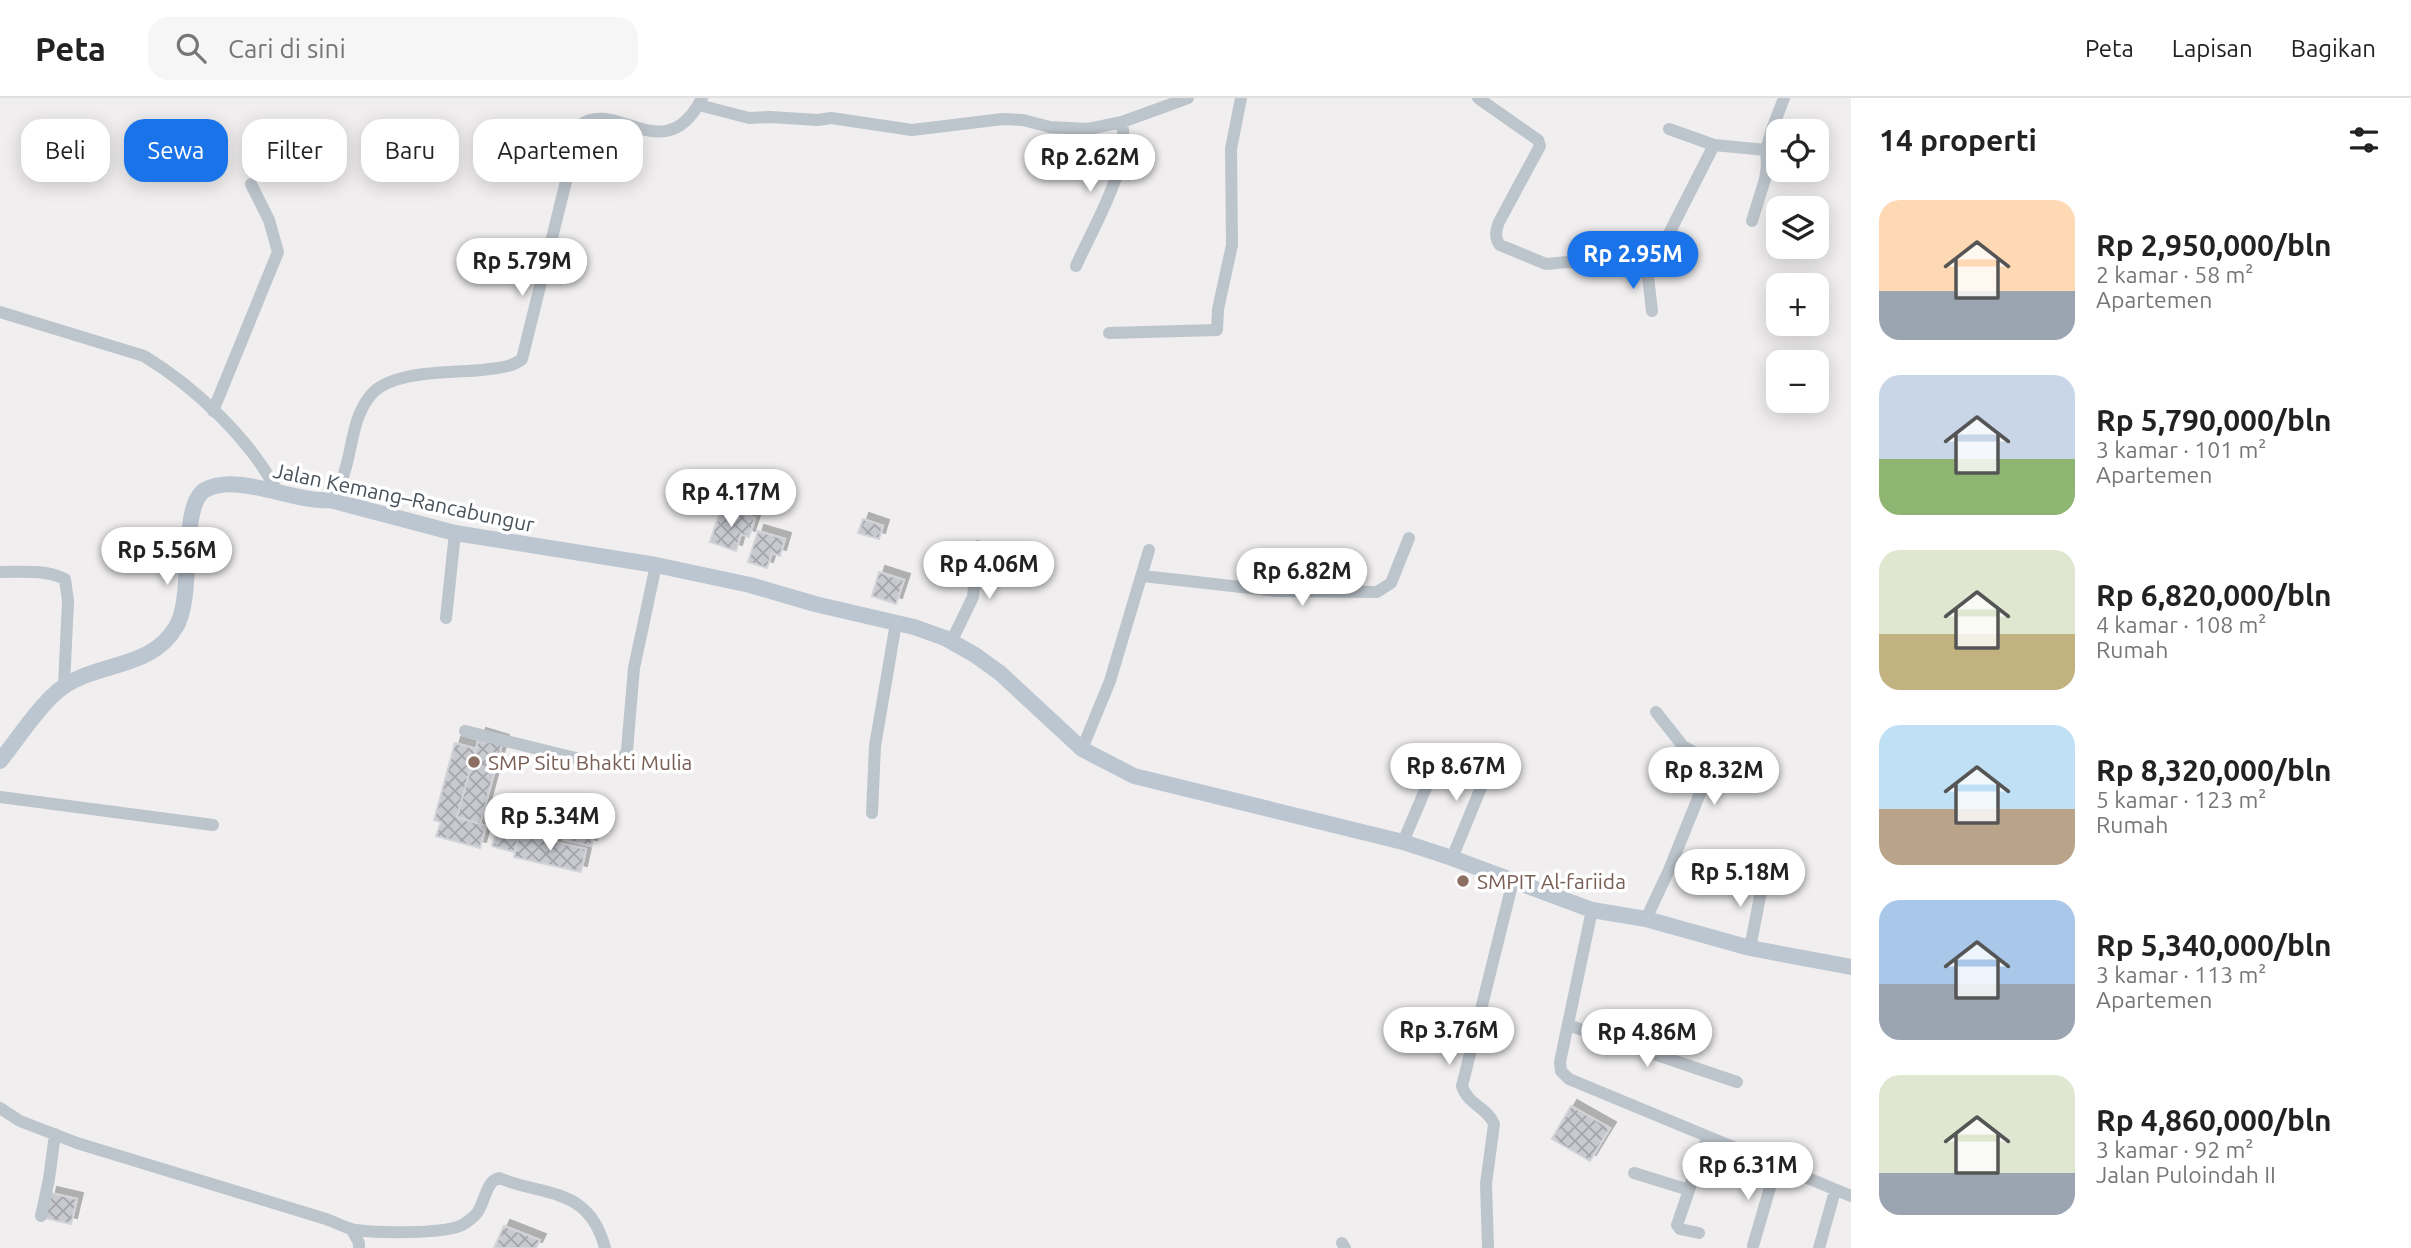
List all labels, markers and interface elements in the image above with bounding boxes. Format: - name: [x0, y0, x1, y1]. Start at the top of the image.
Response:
- search box: [148, 17, 638, 80]
- icon: search: [172, 29, 210, 67]
- text: Peta: [35, 30, 106, 67]
- text: Cari di sini: [228, 34, 346, 63]
- text: Peta: [2085, 35, 2134, 62]
- text: Lapisan: [2172, 35, 2253, 62]
- text: Bagikan: [2291, 35, 2376, 62]
- chip: Beli: [21, 119, 110, 182]
- chip: Sewa: [124, 119, 228, 182]
- chip: Filter: [242, 119, 347, 182]
- chip: Baru: [361, 119, 459, 182]
- chip: Apartemen: [473, 119, 643, 182]
- map controls: [1766, 119, 1829, 413]
- button: locate: [1766, 119, 1829, 182]
- icon: filters: [2345, 121, 2383, 159]
- text: 14 properti: [1879, 123, 2037, 157]
- pin: Rp 2.62M: [1018, 134, 1162, 194]
- text: Rp 2.62M: [1040, 144, 1140, 169]
- button: layers: [1766, 196, 1829, 259]
- icon: home: [1935, 228, 2019, 312]
- text: Rp 2,950,000/bln: [2096, 228, 2332, 262]
- pin: Rp 2.95M: [1561, 232, 1705, 291]
- pin: Rp 5.79M: [450, 238, 594, 298]
- text: Rp 2.95M: [1583, 241, 1683, 266]
- text: Rp 5.79M: [472, 248, 572, 273]
- text: 2 kamar · 58 m²: [2096, 262, 2254, 287]
- button: +: [1766, 273, 1829, 336]
- text: Apartemen: [2096, 287, 2212, 312]
- button: −: [1766, 350, 1829, 413]
- icon: home: [1935, 403, 2019, 487]
- text: Rp 5,790,000/bln: [2096, 403, 2332, 437]
- text: 3 kamar · 101 m²: [2096, 437, 2267, 462]
- street label: Jalan Kemang–Rancabungur: [271, 458, 537, 536]
- text: Apartemen: [2096, 462, 2212, 487]
- pin: Rp 4.17M: [659, 470, 803, 529]
- text: Rp 4.17M: [681, 479, 781, 504]
- pin: Rp 5.56M: [95, 528, 239, 587]
- text: Rp 5.56M: [117, 537, 217, 562]
- pin: Rp 4.06M: [917, 542, 1061, 601]
- pin: Rp 6.82M: [1230, 548, 1374, 608]
- text: Rp 4.06M: [939, 551, 1039, 576]
- text: Rp 6.82M: [1252, 558, 1352, 583]
- icon: home: [1935, 578, 2019, 662]
- text: Rp 6,820,000/bln: [2096, 578, 2332, 612]
- text: 4 kamar · 108 m²: [2096, 612, 2267, 637]
- text: Rumah: [2096, 637, 2168, 662]
- pin: Rp 8.67M: [1384, 744, 1528, 803]
- pin: Rp 8.32M: [1642, 748, 1786, 807]
- place label: SMP Situ Bhakti Mulia: [488, 750, 692, 774]
- text: Rp 8.67M: [1406, 753, 1506, 778]
- icon: home: [1935, 753, 2019, 837]
- text: Rp 8,320,000/bln: [2096, 753, 2332, 787]
- marker: SMP Situ Bhakti Mulia: [466, 754, 482, 770]
- text: Rp 8.32M: [1664, 757, 1764, 782]
- text: 5 kamar · 123 m²: [2096, 787, 2267, 812]
- pin: Rp 5.34M: [478, 794, 622, 853]
- text: Rp 5.34M: [500, 803, 600, 828]
- text: Rumah: [2096, 812, 2168, 837]
- pin: Rp 5.18M: [1668, 850, 1812, 909]
- text: Rp 5.18M: [1690, 859, 1790, 884]
- place label: SMPIT Al-fariida: [1477, 869, 1626, 893]
- marker: SMPIT Al-fariida: [1455, 873, 1471, 889]
- icon: home: [1935, 928, 2019, 1012]
- text: Rp 5,340,000/bln: [2096, 928, 2332, 962]
- text: 3 kamar · 113 m²: [2096, 962, 2267, 987]
- text: Apartemen: [2096, 987, 2212, 1012]
- pin: Rp 3.76M: [1377, 1007, 1521, 1067]
- pin: Rp 4.86M: [1575, 1010, 1719, 1069]
- text: Rp 3.76M: [1399, 1017, 1499, 1042]
- text: Rp 4.86M: [1597, 1019, 1697, 1044]
- icon: home: [1935, 1103, 2019, 1187]
- text: Rp 4,860,000/bln: [2096, 1103, 2332, 1137]
- text: 3 kamar · 92 m²: [2096, 1137, 2254, 1162]
- pin: Rp 6.31M: [1676, 1142, 1820, 1202]
- text: Rp 6.31M: [1698, 1152, 1798, 1177]
- text: Jalan Puloindah II: [2096, 1162, 2276, 1187]

